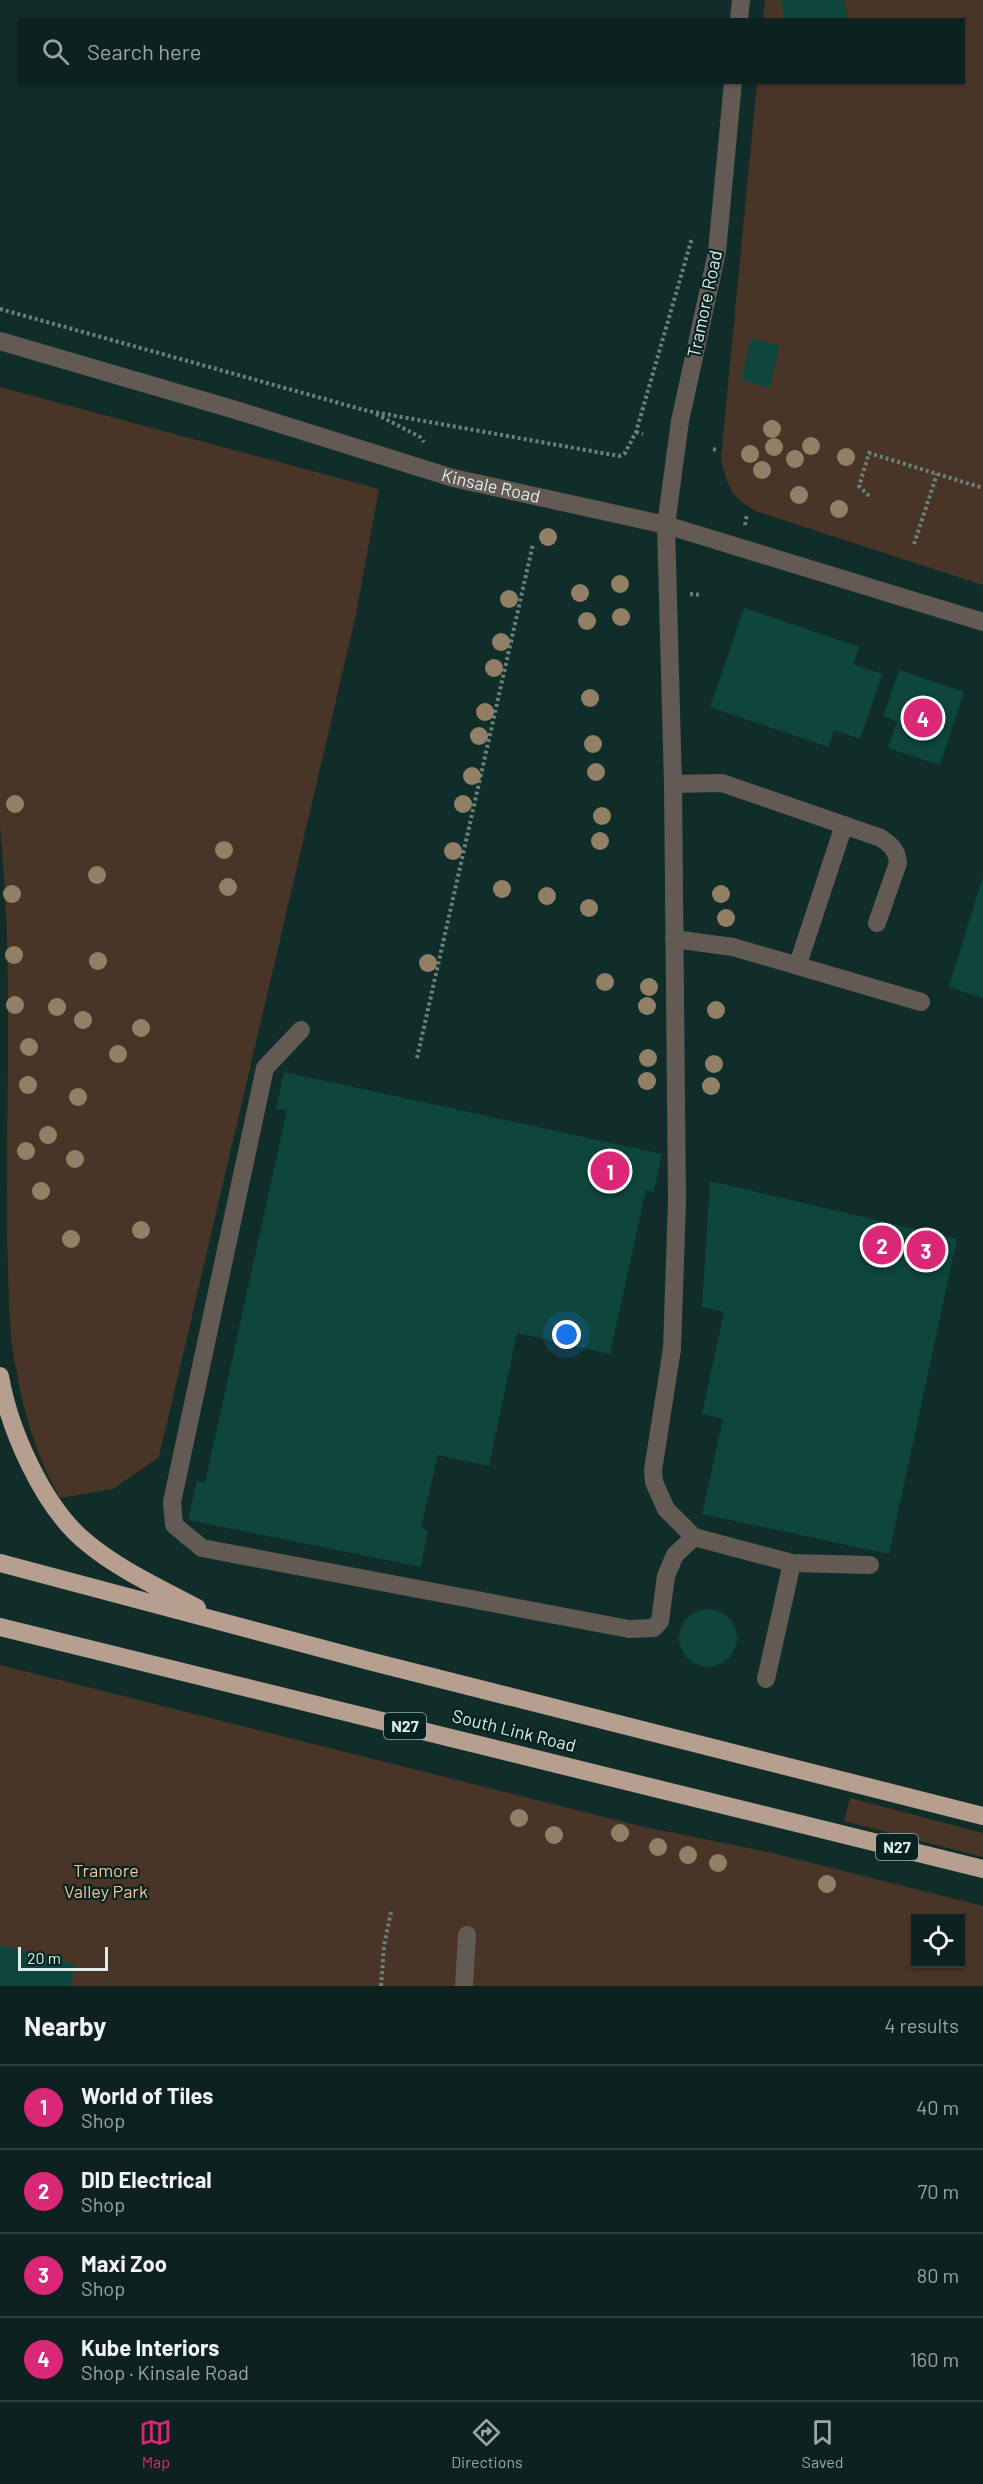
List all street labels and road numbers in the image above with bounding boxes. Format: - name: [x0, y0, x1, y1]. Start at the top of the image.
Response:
- street label: Tramore Road: [682, 248, 726, 359]
- street label: Kinsale Road: [439, 463, 542, 507]
- street label: South Link Road: [450, 1704, 578, 1756]
- road number: N27: [384, 1713, 426, 1739]
- road number: N27: [876, 1834, 918, 1860]

